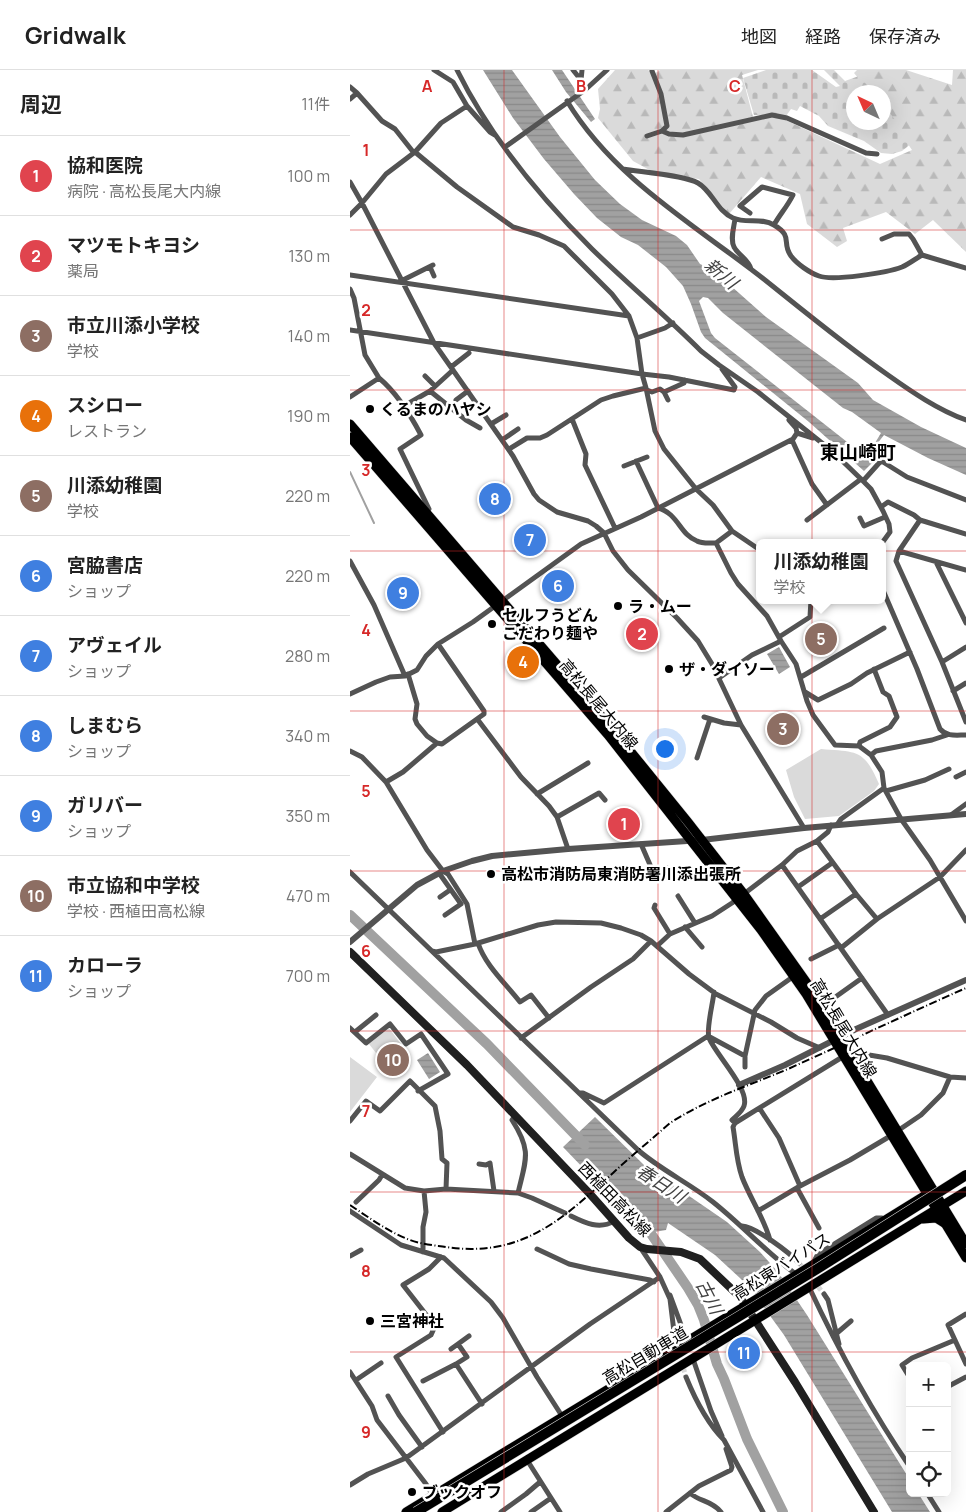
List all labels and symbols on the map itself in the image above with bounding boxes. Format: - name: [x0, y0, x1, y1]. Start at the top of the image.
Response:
- text: A: [422, 75, 433, 97]
- text: B: [576, 75, 586, 97]
- text: C: [729, 75, 741, 97]
- north arrow: [846, 85, 891, 130]
- text: 1: [362, 139, 370, 161]
- water label: 新川: [700, 252, 745, 295]
- text: 2: [361, 299, 371, 321]
- place label: くるまのハヤシ: [380, 398, 492, 420]
- marker: くるまのハヤシ: [364, 403, 376, 415]
- district label: 東山崎町: [820, 439, 896, 465]
- text: 3: [361, 459, 371, 481]
- pin: 8: [479, 480, 511, 518]
- pin: 7: [514, 521, 546, 559]
- pin: 6: [542, 567, 574, 605]
- pin: 9: [387, 574, 419, 612]
- place label: ラ・ムー: [628, 595, 692, 617]
- marker: ラ・ムー: [612, 600, 624, 612]
- place label: セルフうどん こだわり麺や: [502, 604, 598, 644]
- pin: 2: [626, 615, 658, 653]
- marker: セルフうどん こだわり麺や: [486, 618, 498, 630]
- text: 4: [361, 619, 371, 641]
- pin: 5: [805, 620, 837, 658]
- pin: 4: [507, 643, 539, 681]
- street label: 高松長尾大内線: [555, 654, 643, 754]
- place label: ザ・ダイソー: [679, 658, 775, 680]
- marker: ザ・ダイソー: [663, 663, 675, 675]
- pin: 3: [767, 710, 799, 748]
- your location: [652, 736, 678, 762]
- text: 5: [361, 780, 371, 802]
- pin: 1: [608, 805, 640, 843]
- place label: 高松市消防局東消防署川添出張所: [501, 863, 741, 885]
- marker: 高松市消防局東消防署川添出張所: [485, 868, 497, 880]
- text: 6: [361, 940, 371, 962]
- street label: 高松長尾大内線: [806, 974, 882, 1082]
- pin: 10: [377, 1041, 409, 1079]
- text: 7: [362, 1100, 370, 1122]
- street label: 西植田高松線: [574, 1157, 656, 1241]
- water label: 春日川: [632, 1158, 692, 1209]
- street label: 高松東バイパス: [728, 1227, 834, 1305]
- text: 8: [361, 1260, 371, 1282]
- water label: 古川: [691, 1275, 730, 1320]
- place label: 三宮神社: [380, 1310, 444, 1332]
- marker: 三宮神社: [364, 1315, 376, 1327]
- street label: 高松自動車道: [598, 1321, 692, 1389]
- pin: 11: [728, 1334, 760, 1372]
- text: 9: [361, 1421, 371, 1443]
- place label: ブックオフ: [422, 1481, 502, 1503]
- marker: ブックオフ: [406, 1486, 418, 1498]

